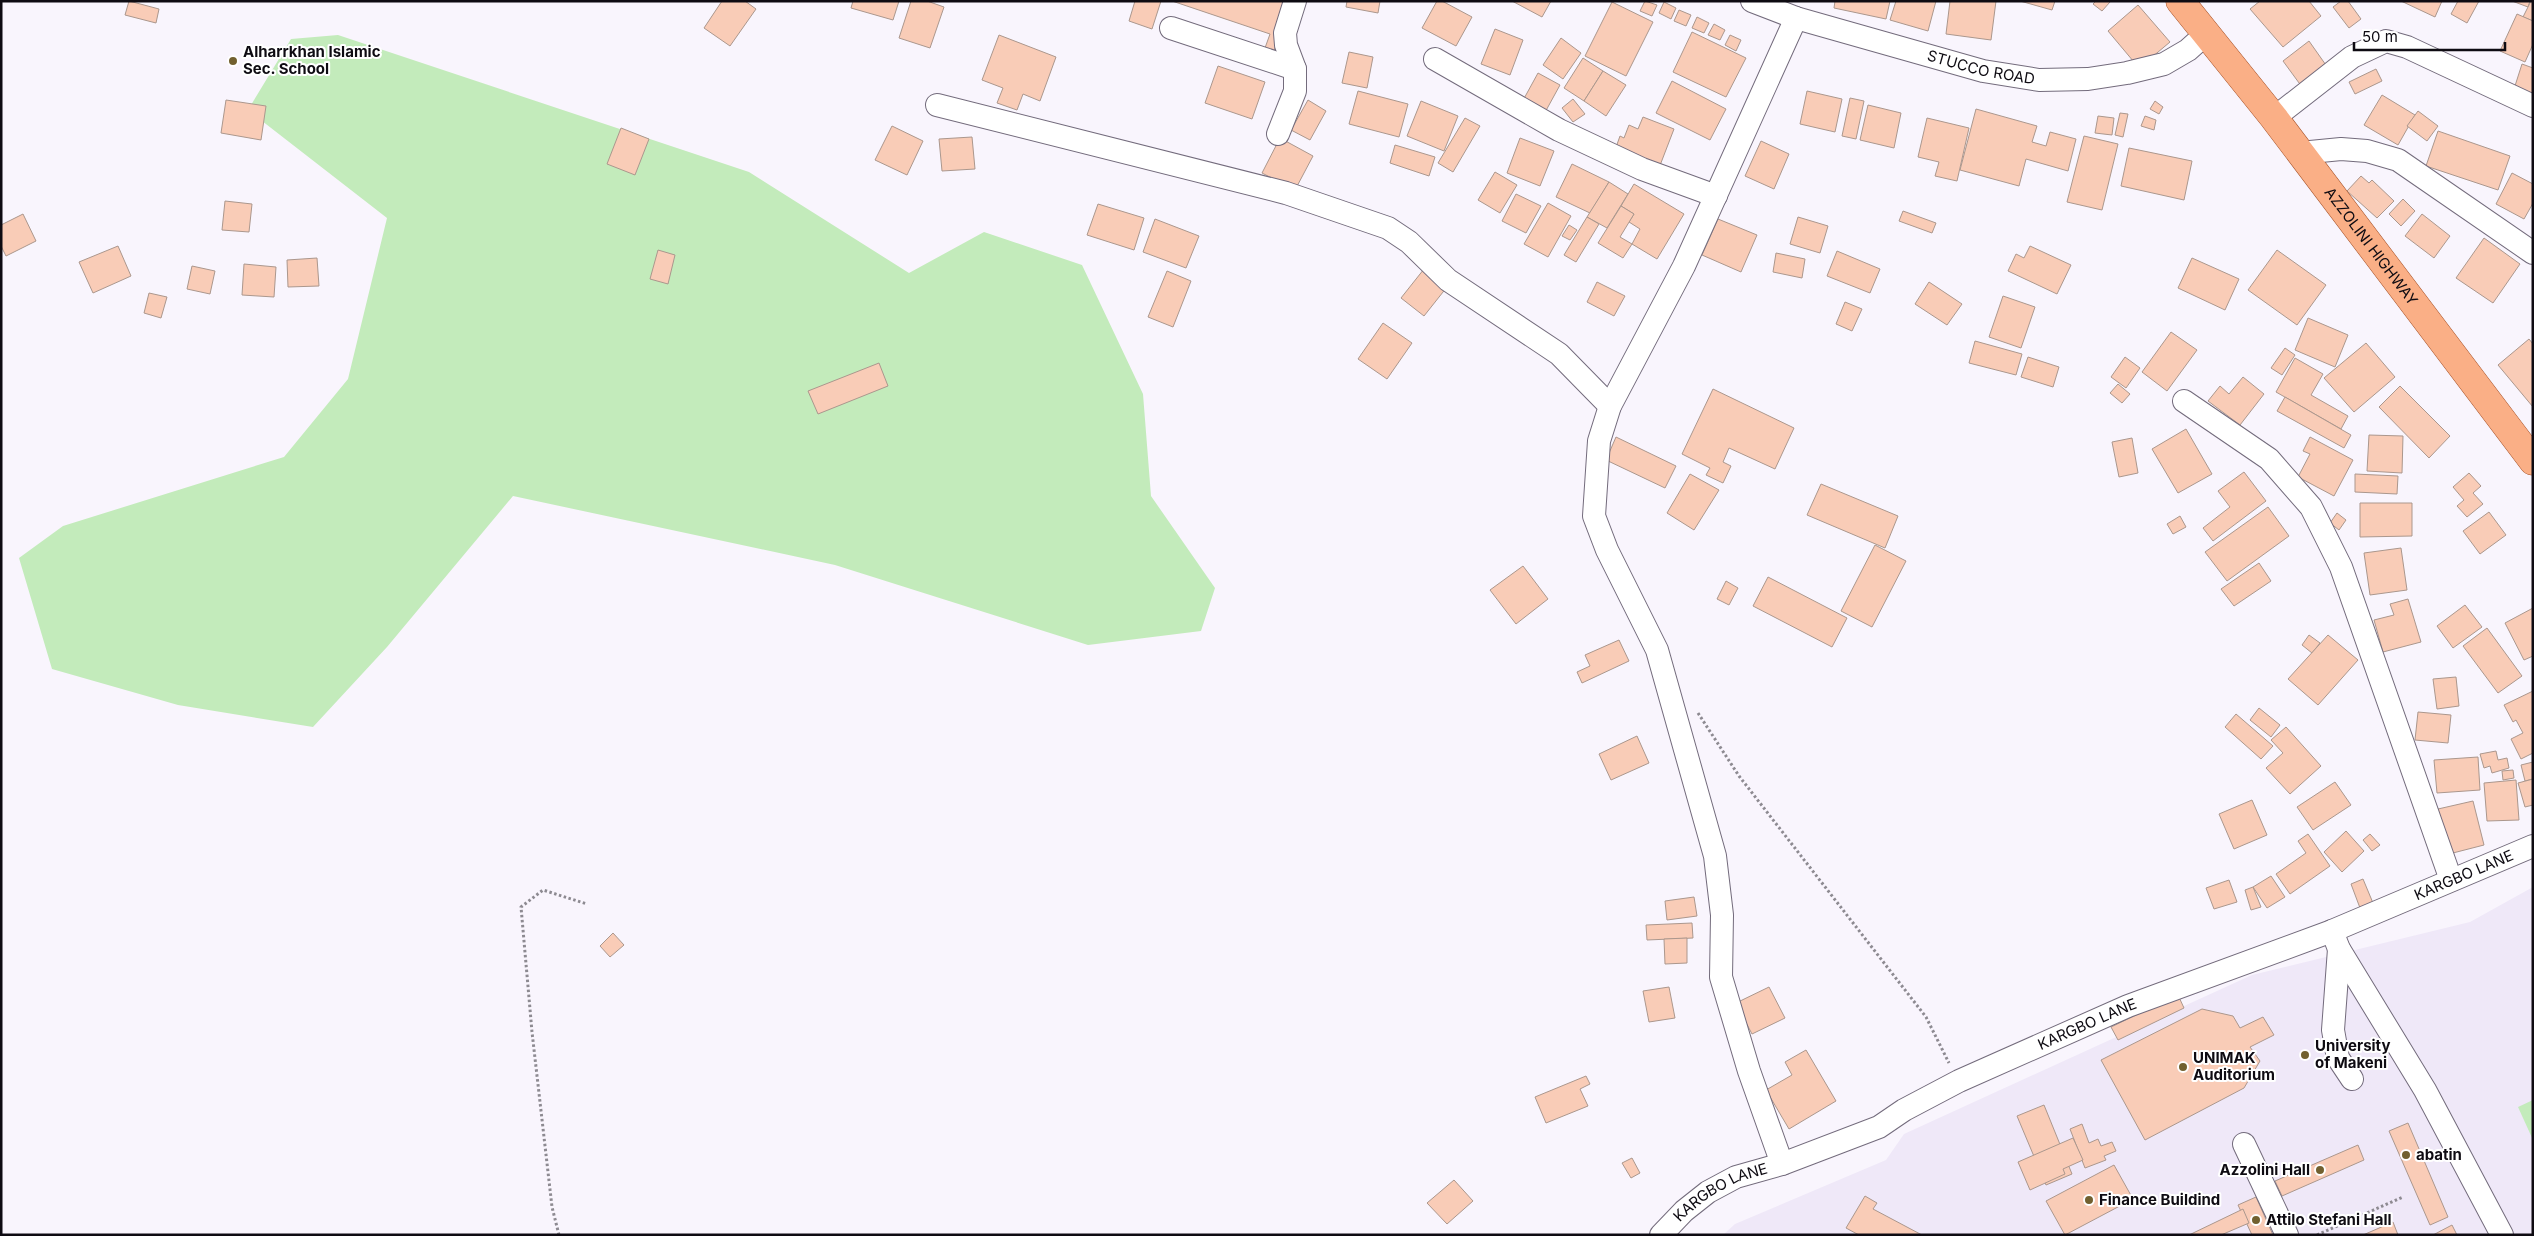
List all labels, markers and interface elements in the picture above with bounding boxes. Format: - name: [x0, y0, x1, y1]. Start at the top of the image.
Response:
- scale bar: [2354, 20, 2505, 52]
- text: 50 m: [2362, 27, 2398, 46]
- place label: Alharrkhan Islamic Sec. School: [243, 42, 381, 78]
- street label: STUCCO ROAD: [1925, 46, 2036, 88]
- marker: Alharrkhan Islamic Sec. School: [227, 55, 239, 67]
- street label: AZZOLINI HIGHWAY: [2321, 183, 2422, 309]
- street label: KARGBO LANE: [2411, 845, 2516, 904]
- street label: KARGBO LANE: [2035, 994, 2139, 1054]
- place label: University of Makeni: [2315, 1036, 2390, 1072]
- place label: UNIMAK Auditorium: [2193, 1048, 2275, 1084]
- marker: University of Makeni: [2299, 1049, 2311, 1061]
- marker: UNIMAK Auditorium: [2177, 1061, 2189, 1073]
- place label: abatin: [2416, 1145, 2462, 1164]
- marker: abatin: [2400, 1149, 2412, 1161]
- street label: KARGBO LANE: [1669, 1159, 1770, 1225]
- place label: Azzolini Hall: [2220, 1160, 2310, 1179]
- marker: Azzolini Hall: [2314, 1164, 2326, 1176]
- place label: Finance Buildind: [2099, 1190, 2220, 1209]
- marker: Finance Buildind: [2083, 1194, 2095, 1206]
- place label: Attilo Stefani Hall: [2266, 1210, 2392, 1229]
- marker: Attilo Stefani Hall: [2250, 1214, 2262, 1226]

